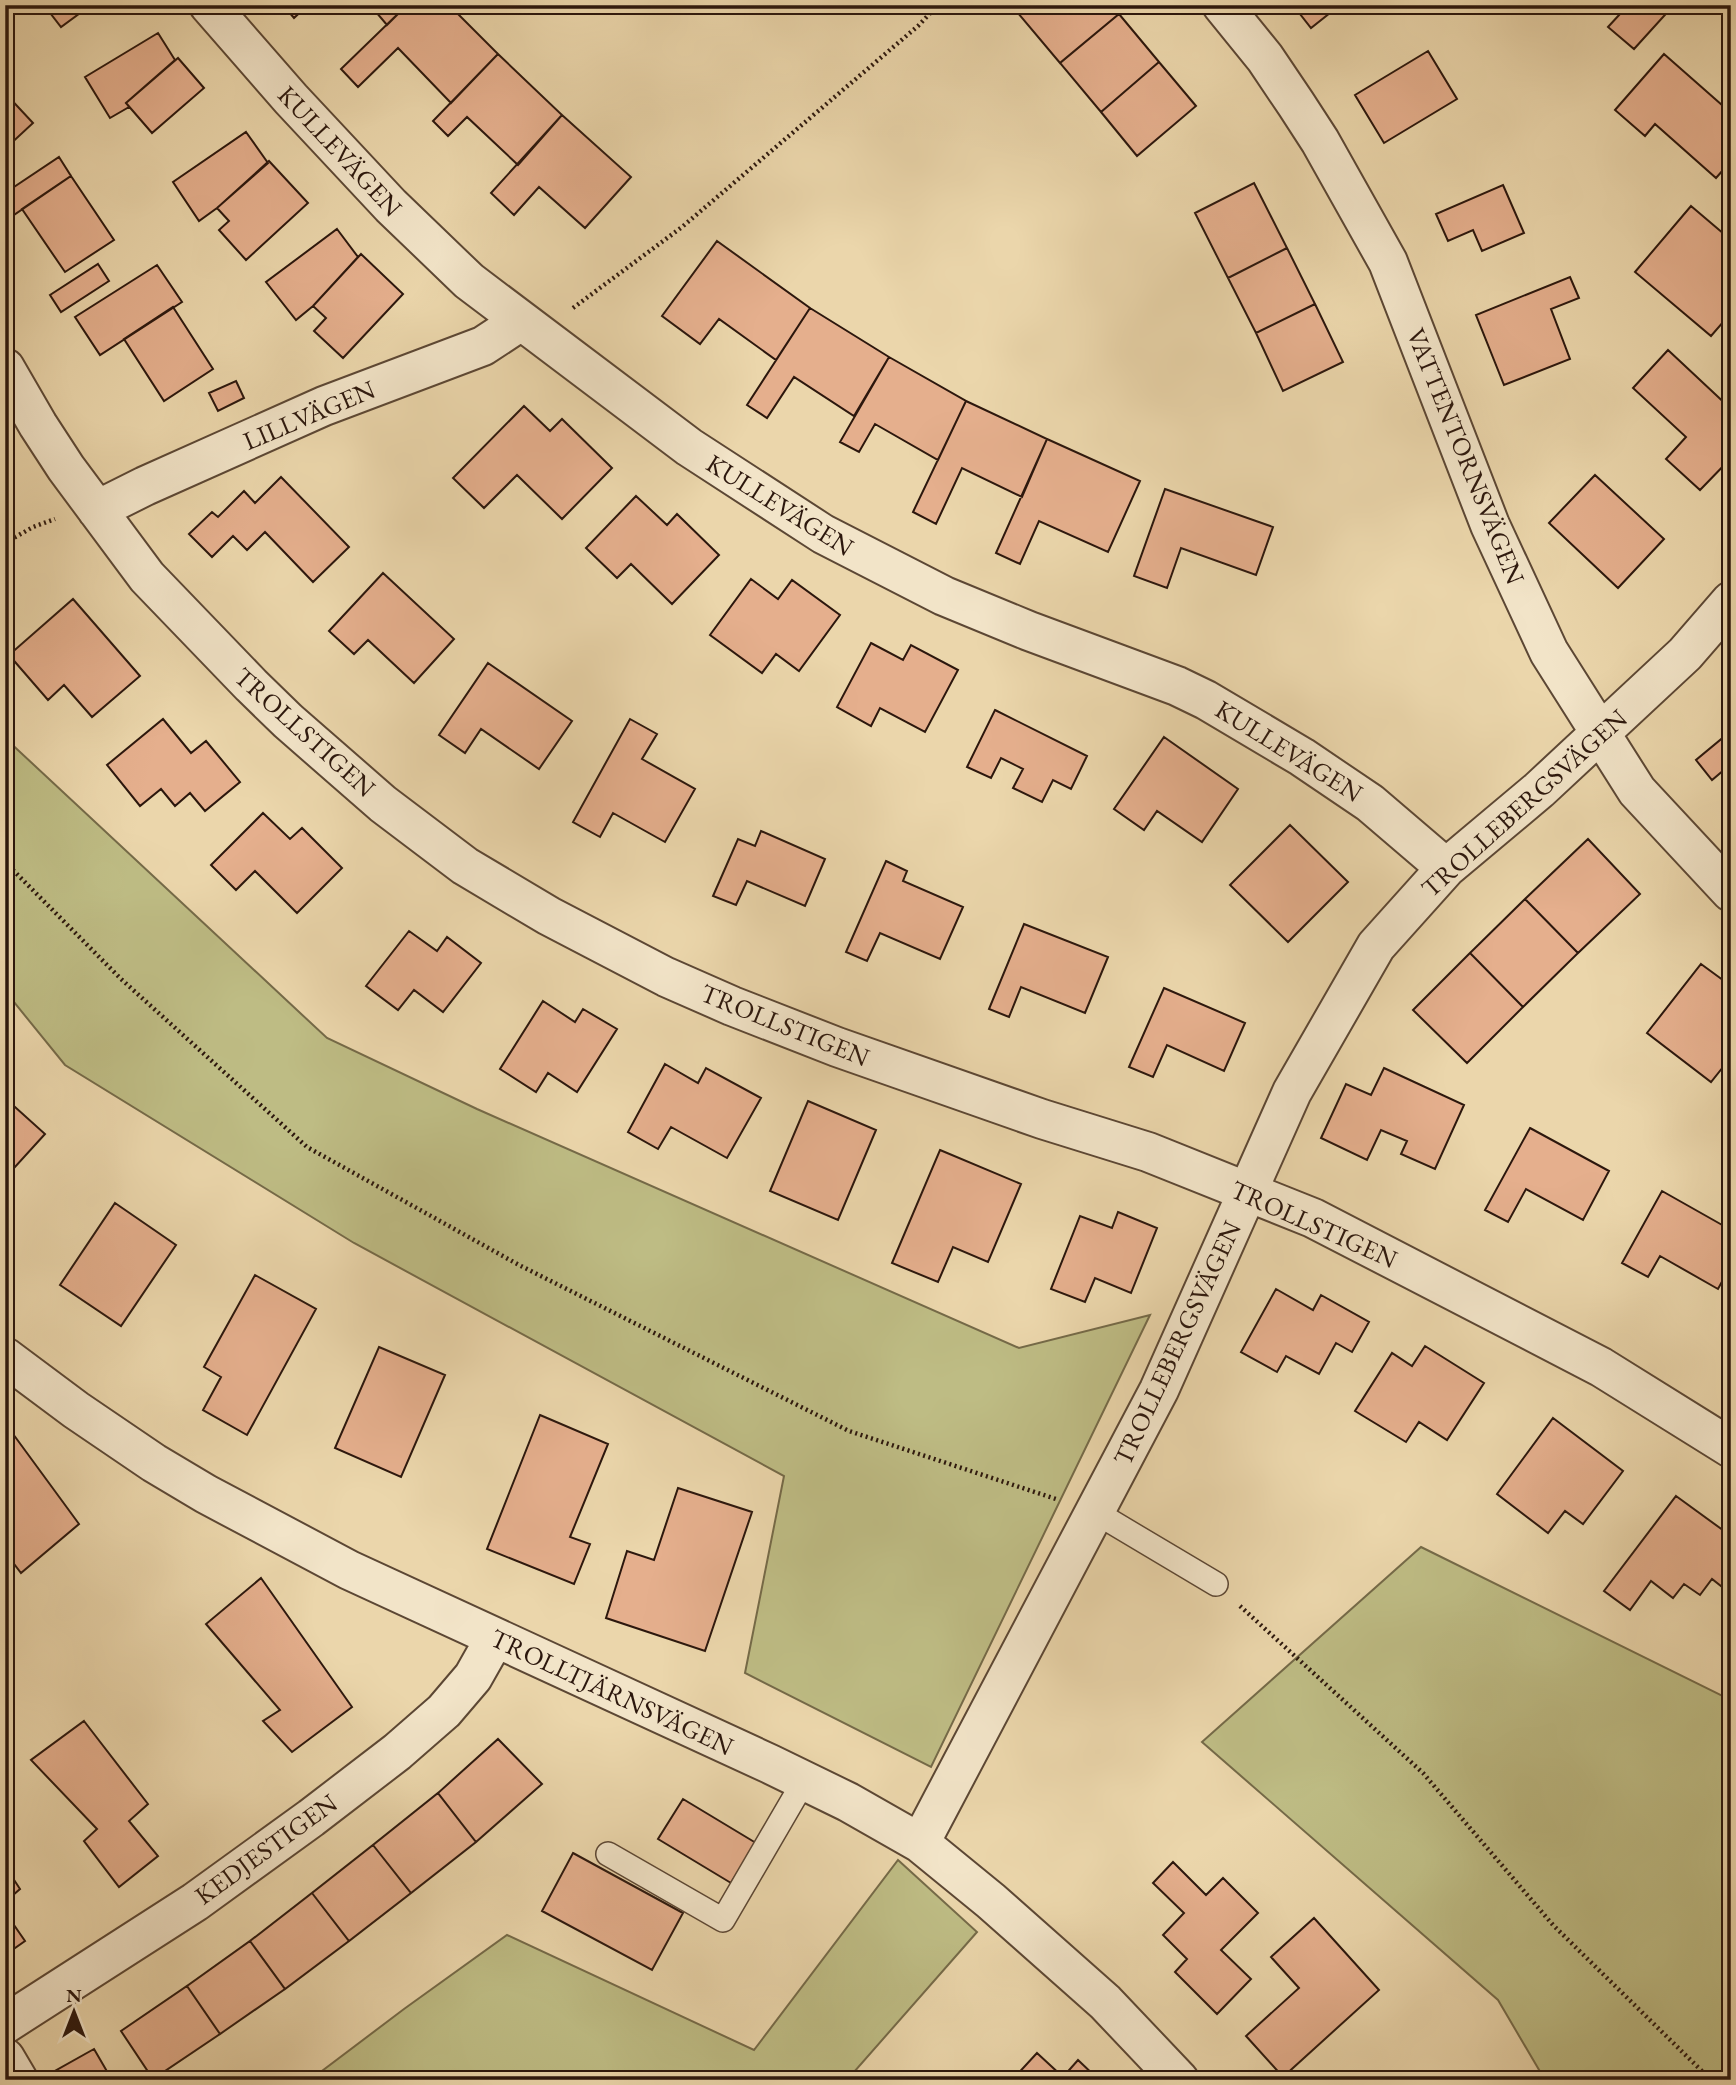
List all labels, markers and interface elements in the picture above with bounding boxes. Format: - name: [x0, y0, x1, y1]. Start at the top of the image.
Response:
- street label: KULLEVÄGEN: [270, 78, 410, 224]
- street label: VATTENTORNSVÄGEN: [1399, 323, 1533, 589]
- street label: LILLVÄGEN: [238, 372, 380, 458]
- street label: KULLEVÄGEN: [700, 446, 860, 564]
- street label: TROLLSTIGEN: [227, 660, 383, 805]
- street label: KULLEVÄGEN: [1209, 692, 1369, 810]
- street label: TROLLEBERGSVÄGEN: [1414, 701, 1634, 905]
- street label: TROLLSTIGEN: [696, 976, 875, 1074]
- street label: TROLLSTIGEN: [1225, 1172, 1403, 1276]
- street label: TROLLEBERGSVÄGEN: [1105, 1215, 1249, 1471]
- street label: TROLLTJÄRNSVÄGEN: [485, 1621, 739, 1763]
- street label: KEDJESTIGEN: [188, 1786, 344, 1912]
- north arrow: [38, 1976, 108, 2046]
- text: N: [66, 1983, 82, 2008]

